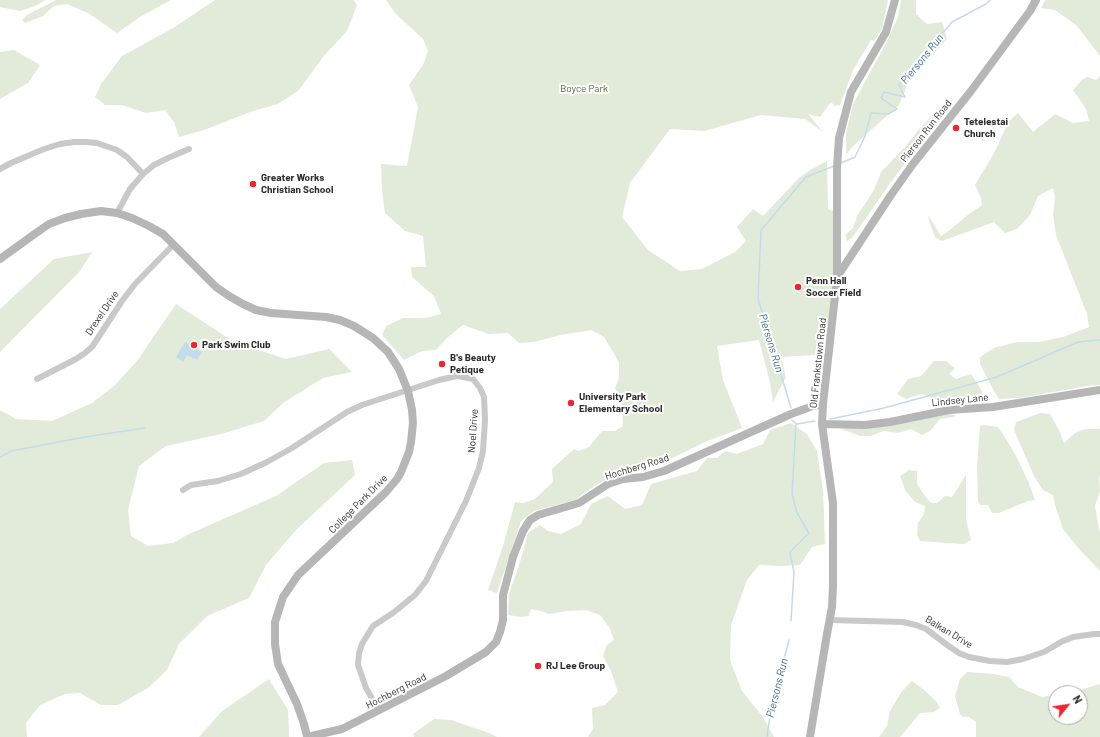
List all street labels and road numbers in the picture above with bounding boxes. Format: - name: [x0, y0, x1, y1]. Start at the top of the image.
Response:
- street label: Pierson Run Road: [898, 97, 954, 165]
- street label: Drexel Drive: [83, 288, 121, 338]
- street label: Old Frankstown Road: [807, 317, 829, 409]
- street label: Lindsey Lane: [931, 391, 989, 409]
- street label: Noel Drive: [465, 409, 481, 453]
- street label: Hochberg Road: [604, 452, 670, 482]
- street label: College Park Drive: [326, 472, 390, 536]
- street label: Balkan Drive: [923, 613, 975, 651]
- street label: Hochberg Road: [364, 671, 428, 711]

